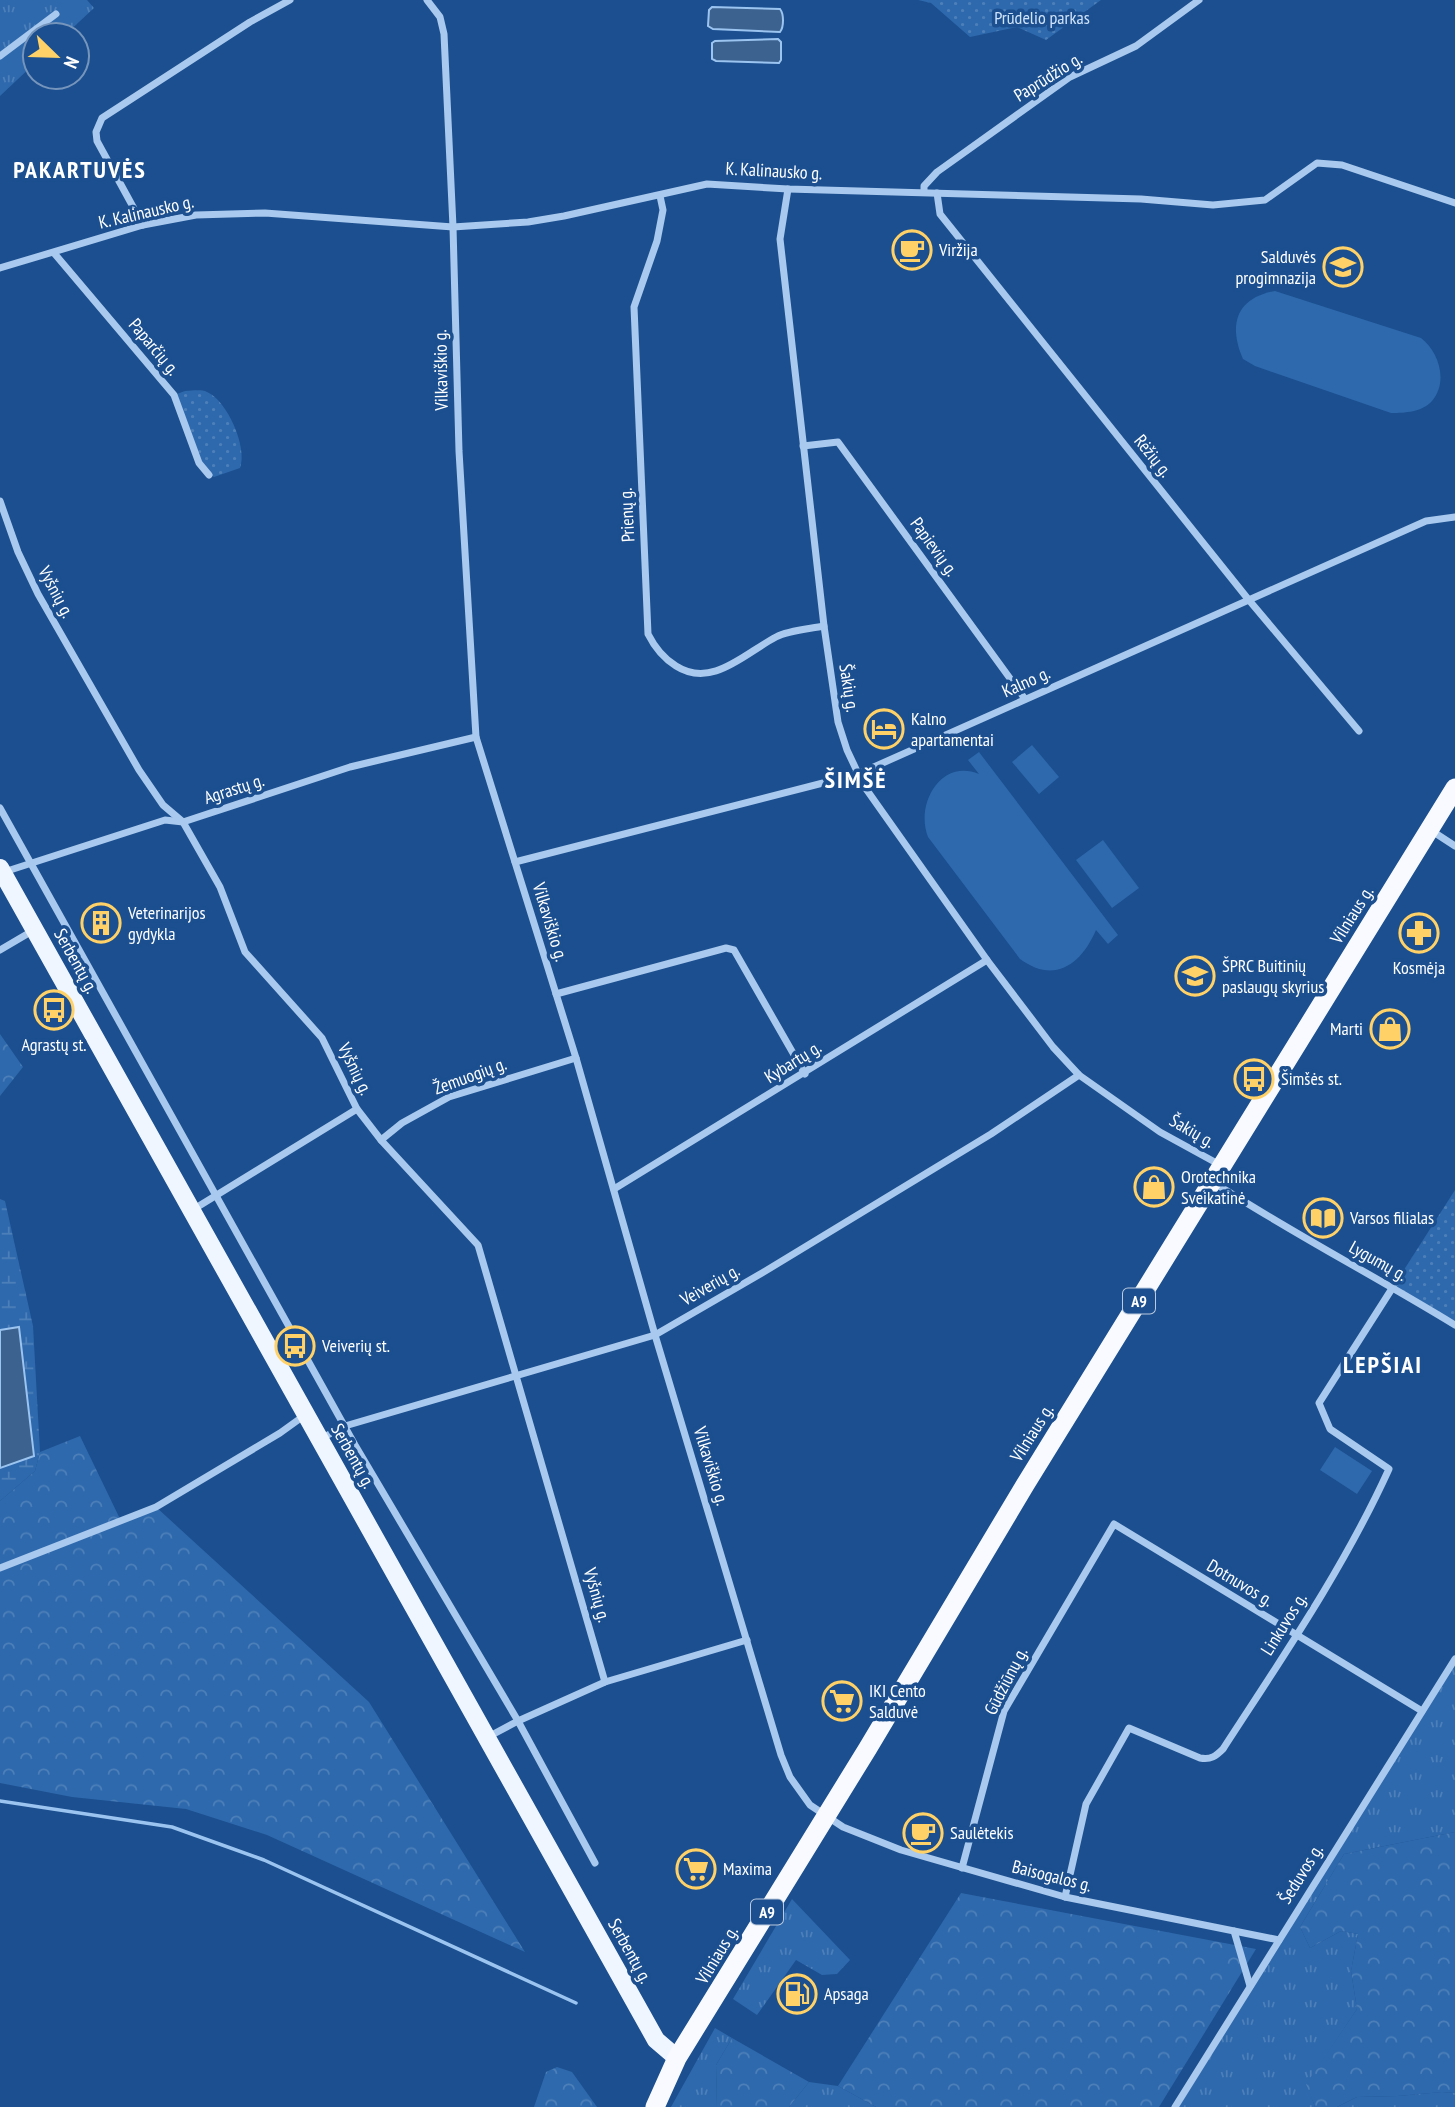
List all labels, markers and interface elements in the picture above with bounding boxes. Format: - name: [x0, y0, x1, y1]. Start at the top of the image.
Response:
- park label: Prūdelio parkas: [994, 6, 1090, 29]
- north arrow: [21, 21, 91, 91]
- street label: Paprūdžio g.: [1009, 47, 1086, 107]
- text: N: [59, 53, 85, 72]
- district label: PAKARTUVĖS: [13, 154, 147, 185]
- street label: K. Kalinausko g.: [725, 156, 823, 185]
- street label: K. Kalinausko g.: [96, 189, 196, 234]
- cafe icon: Viržija: [891, 229, 933, 271]
- place label: Viržija: [938, 238, 978, 261]
- place label: Salduvės progimnazija: [1236, 245, 1316, 289]
- school or university icon: Salduvės progimnazija: [1322, 246, 1364, 288]
- street label: Paparčių g.: [124, 313, 185, 380]
- street label: Vilkaviškio g.: [428, 329, 453, 412]
- street label: Rėžių g.: [1129, 430, 1178, 482]
- street label: Prienų g.: [614, 487, 639, 543]
- street label: Papievių g.: [905, 513, 963, 581]
- street label: Vyšnių g.: [33, 561, 80, 622]
- street label: Kalno g.: [998, 661, 1053, 702]
- street label: Šakių g.: [834, 662, 865, 714]
- place label: Kalno apartamentai: [911, 707, 994, 751]
- hotel icon: Kalno apartamentai: [863, 708, 905, 750]
- district label: ŠIMŠĖ: [824, 764, 888, 795]
- street label: Agrastų g.: [201, 768, 267, 809]
- street label: Vilkaviškio g.: [527, 879, 573, 964]
- street label: Vilniaus g.: [1324, 881, 1378, 949]
- place label: Veterinarijos gydykla: [127, 901, 206, 945]
- building icon: Veterinarijos gydykla: [80, 902, 122, 944]
- pharmacy icon: Kosmėja: [1398, 912, 1440, 954]
- street label: Serbentų g.: [49, 924, 104, 997]
- place label: ŠPRC Buitinių paslaugų skyrius: [1222, 954, 1324, 998]
- school or university icon: ŠPRC Buitinių paslaugų skyrius: [1174, 955, 1216, 997]
- place label: Kosmėja: [1393, 956, 1445, 979]
- bus stop icon: Agrastų st.: [33, 989, 75, 1031]
- shop icon: Marti: [1369, 1008, 1411, 1050]
- place label: Marti: [1330, 1017, 1363, 1040]
- place label: Agrastų st.: [21, 1033, 87, 1056]
- street label: Kybartų g.: [760, 1035, 825, 1088]
- street label: Vyšnių g.: [333, 1038, 378, 1099]
- street label: Žemuogių g.: [430, 1052, 510, 1099]
- bus stop icon: Šimšės st.: [1233, 1058, 1275, 1100]
- place label: Šimšės st.: [1281, 1067, 1342, 1090]
- street label: Šakių g.: [1166, 1109, 1219, 1153]
- place label: Orotechnika Sveikatinė: [1181, 1165, 1256, 1209]
- shop icon: Orotechnika Sveikatinė: [1133, 1166, 1175, 1208]
- library icon: Varsos filialas: [1302, 1197, 1344, 1239]
- place label: Varsos filialas: [1349, 1206, 1434, 1229]
- street label: Lygumų g.: [1345, 1235, 1411, 1286]
- street label: Veiverių g.: [675, 1258, 743, 1311]
- road number: A9: [1123, 1288, 1155, 1314]
- bus stop icon: Veiverių st.: [274, 1325, 316, 1367]
- place label: Veiverių st.: [321, 1334, 390, 1357]
- district label: LEPŠIAI: [1343, 1349, 1423, 1380]
- street label: Vilniaus g.: [1004, 1399, 1058, 1467]
- street label: Serbentų g.: [326, 1419, 381, 1492]
- street label: Vilkaviškio g.: [688, 1423, 734, 1508]
- street label: Dotnuvos g.: [1203, 1554, 1278, 1611]
- street label: Vyšnių g.: [579, 1564, 616, 1625]
- street label: Linkuvos g.: [1255, 1588, 1312, 1659]
- street label: Gūdžiūnų g.: [979, 1643, 1032, 1719]
- place label: IKI Cento Salduvė: [869, 1679, 926, 1723]
- supermarket icon: IKI Cento Salduvė: [821, 1680, 863, 1722]
- cafe icon: Saulėtekis: [902, 1812, 944, 1854]
- place label: Saulėtekis: [950, 1821, 1014, 1844]
- street label: Šeduvos g.: [1273, 1839, 1328, 1908]
- supermarket icon: Maxima: [675, 1848, 717, 1890]
- street label: Baisogalos g.: [1010, 1855, 1094, 1897]
- place label: Maxima: [723, 1857, 772, 1880]
- road number: A9: [751, 1900, 783, 1924]
- street label: Serbentų g.: [603, 1914, 658, 1987]
- street label: Vilniaus g.: [690, 1921, 743, 1989]
- fuel station icon: Apsaga: [776, 1973, 818, 2015]
- place label: Apsaga: [824, 1982, 869, 2005]

